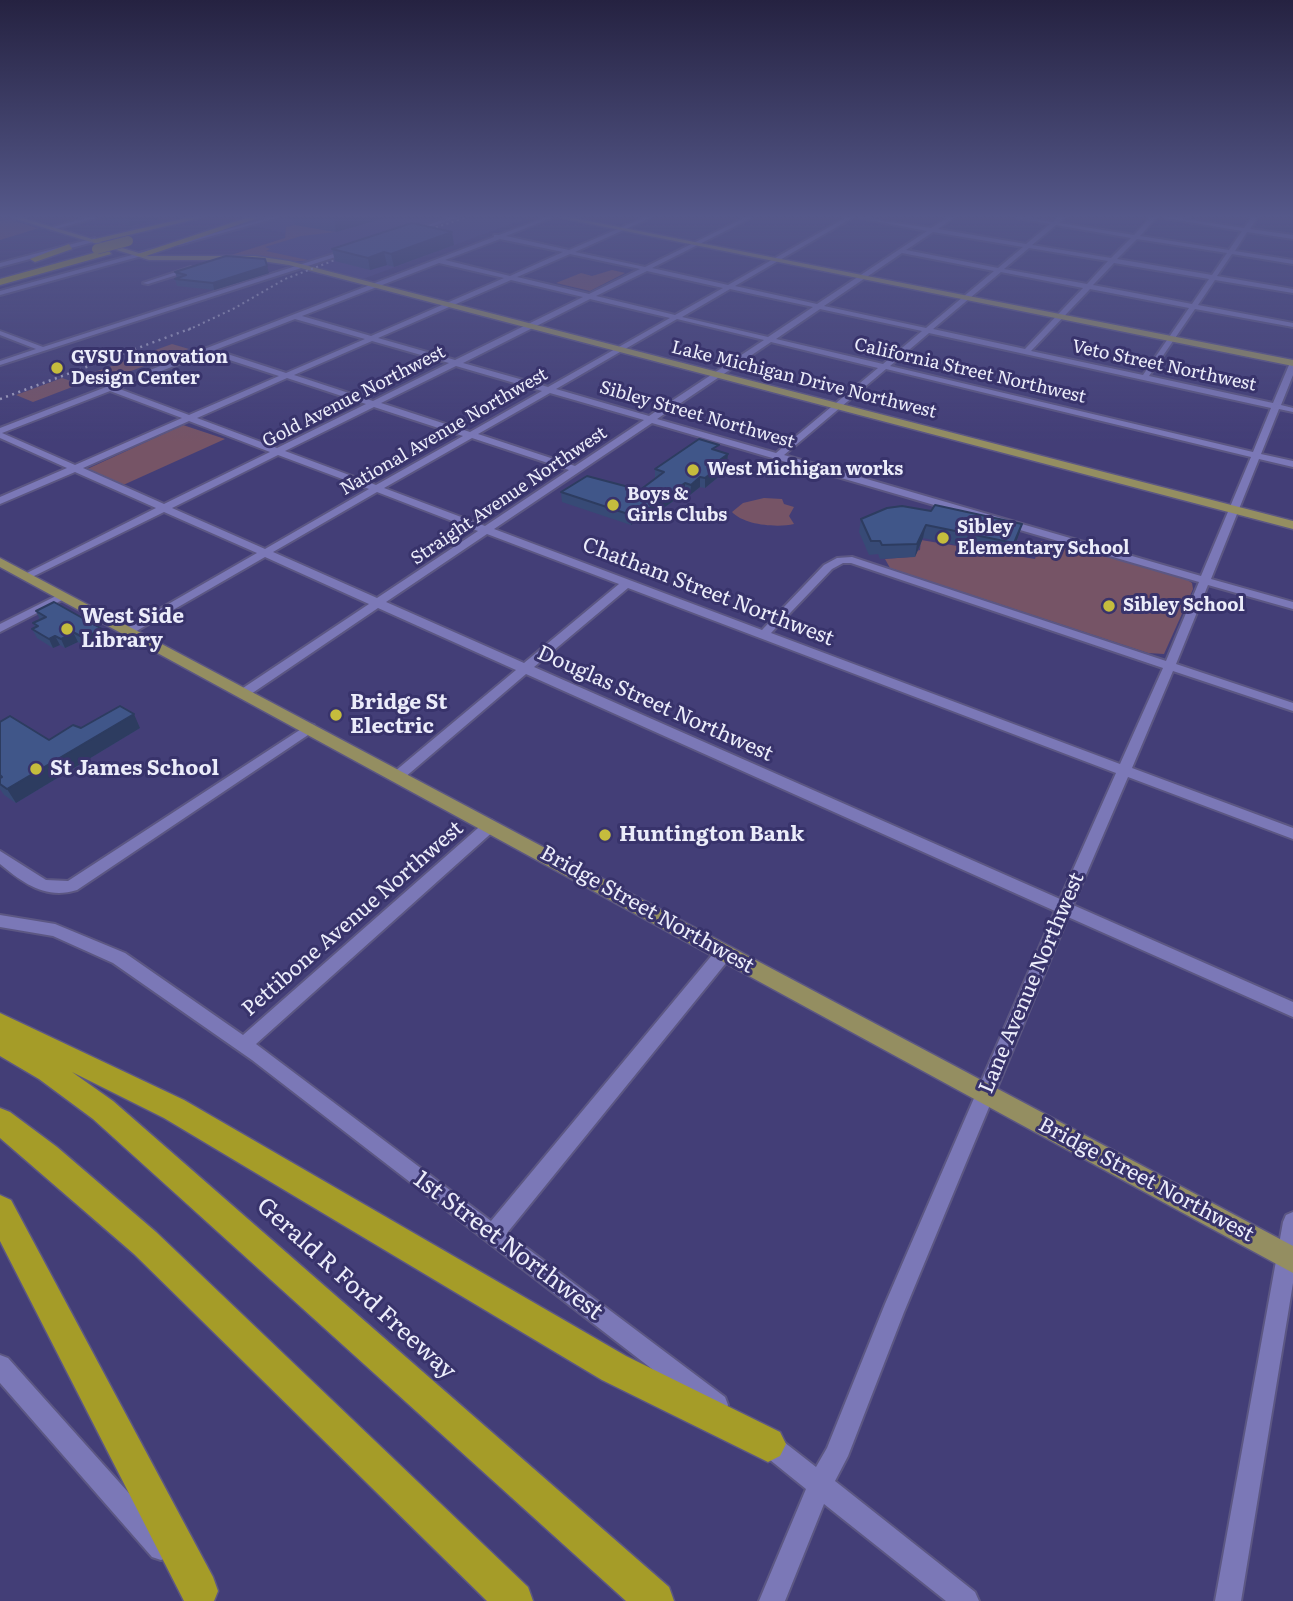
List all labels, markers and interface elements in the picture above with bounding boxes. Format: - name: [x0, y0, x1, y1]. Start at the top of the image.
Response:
- street label: California Street Northwest: [852, 334, 1088, 408]
- street label: Veto Street Northwest: [1070, 336, 1258, 396]
- street label: Lake Michigan Drive Northwest: [669, 337, 939, 423]
- street label: Gold Avenue Northwest: [259, 342, 449, 452]
- place label: GVSU Innovation Design Center: [71, 347, 228, 390]
- marker: GVSU Innovation Design Center: [49, 360, 65, 376]
- street label: National Avenue Northwest: [336, 364, 552, 500]
- street label: Sibley Street Northwest: [597, 377, 797, 453]
- street label: Straight Avenue Northwest: [407, 422, 611, 570]
- place label: West Michigan works: [707, 459, 903, 481]
- marker: West Michigan works: [685, 462, 701, 478]
- place label: Boys & Girls Clubs: [627, 484, 727, 526]
- marker: Boys & Girls Clubs: [605, 497, 621, 513]
- place label: Sibley Elementary School: [957, 517, 1129, 560]
- marker: Sibley Elementary School: [935, 530, 951, 546]
- street label: Chatham Street Northwest: [579, 532, 837, 652]
- place label: Sibley School: [1123, 595, 1245, 617]
- marker: Sibley School: [1101, 598, 1117, 614]
- place label: West Side Library: [81, 604, 184, 654]
- marker: West Side Library: [59, 621, 75, 637]
- street label: Douglas Street Northwest: [533, 641, 777, 767]
- place label: Bridge St Electric: [350, 690, 447, 740]
- marker: Bridge St Electric: [328, 707, 344, 723]
- place label: St James School: [50, 756, 219, 782]
- marker: St James School: [28, 761, 44, 777]
- street label: Pettibone Avenue Northwest: [237, 816, 469, 1022]
- place label: Huntington Bank: [619, 822, 804, 848]
- marker: Huntington Bank: [597, 827, 613, 843]
- street label: Bridge Street Northwest: [536, 841, 758, 979]
- street label: Lane Avenue Northwest: [974, 869, 1090, 1097]
- street label: Bridge Street Northwest: [1034, 1112, 1258, 1248]
- street label: 1st Street Northwest: [408, 1165, 608, 1327]
- street label: Gerald R Ford Freeway: [250, 1192, 462, 1386]

